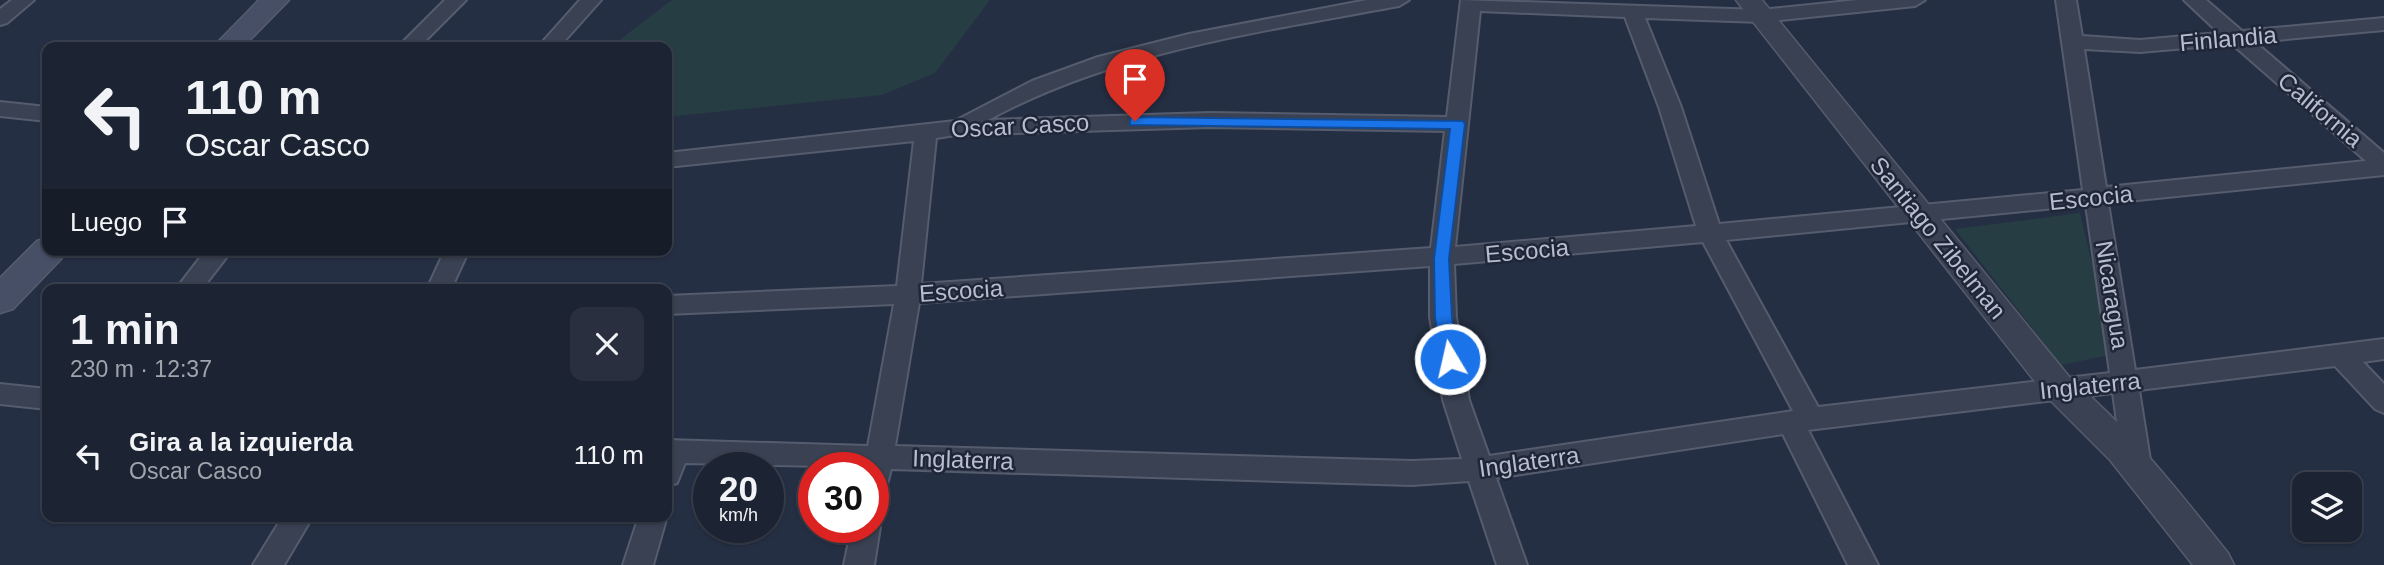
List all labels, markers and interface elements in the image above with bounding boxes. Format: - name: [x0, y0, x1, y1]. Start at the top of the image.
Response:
- street label: Finlandia: [2178, 21, 2278, 56]
- pin: [1105, 49, 1165, 121]
- icon: arrive: [1116, 60, 1154, 98]
- street label: California: [2273, 67, 2368, 153]
- icon: left: [70, 70, 161, 161]
- text: 110 m: [185, 70, 321, 124]
- street label: Oscar Casco: [950, 108, 1090, 143]
- text: Oscar Casco: [185, 127, 370, 163]
- street label: Santiago Zibelman: [1865, 151, 2012, 324]
- street label: Escocia: [2048, 180, 2135, 215]
- icon: arrive: [156, 203, 194, 241]
- text: Luego: [70, 207, 142, 237]
- street label: Escocia: [1484, 233, 1571, 268]
- street label: Nicaragua: [2091, 239, 2134, 352]
- street label: Escocia: [918, 274, 1004, 307]
- text: 1 min: [70, 306, 180, 353]
- button: close: [570, 307, 644, 381]
- position arrow: [1413, 322, 1487, 396]
- text: 230 m · 12:37: [70, 356, 212, 382]
- street label: Inglaterra: [2038, 367, 2142, 404]
- text: Gira a la izquierda: [129, 427, 353, 457]
- icon: left: [70, 437, 108, 475]
- text: 110 m: [574, 440, 644, 470]
- street label: Inglaterra: [1477, 441, 1582, 482]
- street label: Inglaterra: [912, 444, 1015, 475]
- speed limit sign: 30: [798, 452, 889, 543]
- text: Oscar Casco: [129, 458, 262, 484]
- text: 20: [719, 469, 758, 508]
- map controls: [2292, 472, 2362, 542]
- button: layers: [2292, 472, 2362, 542]
- text: km/h: [719, 505, 758, 525]

